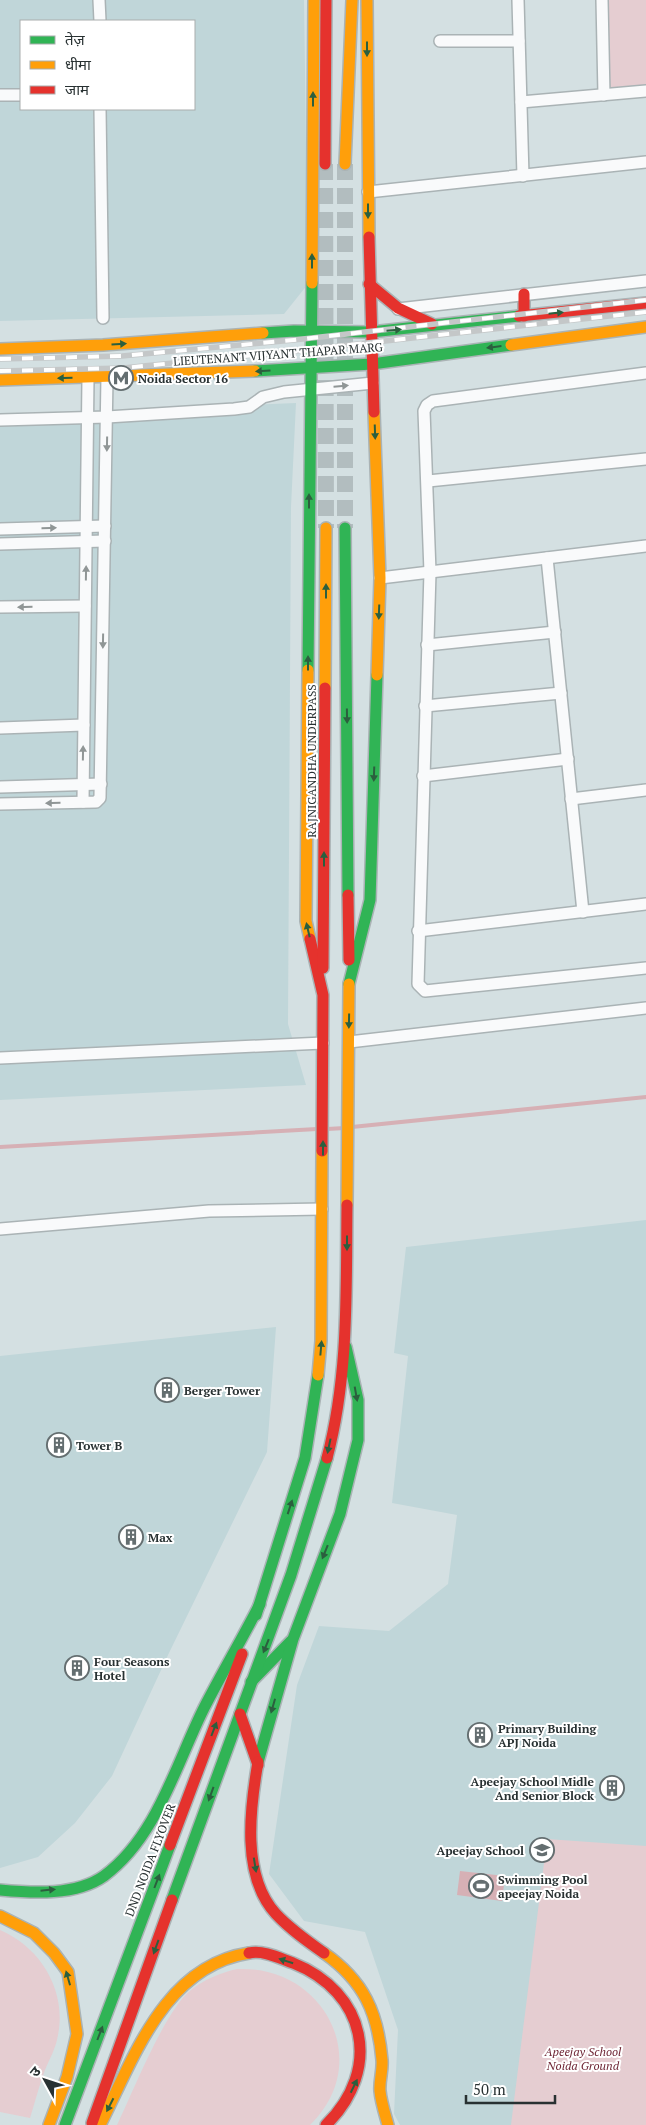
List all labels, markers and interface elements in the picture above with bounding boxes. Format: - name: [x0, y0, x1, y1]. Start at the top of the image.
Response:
- legend: [20, 20, 195, 110]
- text: तेज़: [65, 29, 86, 49]
- one-way arrow: [363, 41, 371, 57]
- text: धीमा: [65, 54, 92, 74]
- text: जाम: [65, 79, 90, 99]
- one-way arrow: [309, 91, 317, 107]
- one-way arrow: [364, 203, 372, 219]
- one-way arrow: [308, 253, 316, 269]
- one-way arrow: [548, 309, 564, 317]
- one-way arrow: [386, 326, 402, 334]
- street label: LIEUTENANT VIJYANT THAPAR MARG: [173, 339, 384, 369]
- one-way arrow: [111, 340, 127, 348]
- one-way arrow: [485, 343, 501, 351]
- metro station icon: Noida Sector 16: [108, 365, 134, 391]
- one-way arrow: [254, 367, 270, 375]
- place label: Noida Sector 16: [138, 371, 228, 386]
- one-way arrow: [57, 374, 73, 382]
- one-way arrow: [334, 382, 350, 390]
- one-way arrow: [371, 424, 379, 440]
- one-way arrow: [103, 436, 111, 452]
- one-way arrow: [305, 492, 313, 508]
- one-way arrow: [41, 523, 57, 531]
- one-way arrow: [82, 565, 90, 581]
- one-way arrow: [322, 583, 330, 599]
- one-way arrow: [17, 603, 33, 611]
- one-way arrow: [374, 604, 382, 620]
- one-way arrow: [99, 633, 107, 649]
- one-way arrow: [304, 655, 312, 671]
- street label: RAJNIGANDHA UNDERPASS: [304, 684, 319, 838]
- one-way arrow: [343, 709, 351, 725]
- one-way arrow: [80, 745, 88, 761]
- one-way arrow: [369, 766, 377, 782]
- one-way arrow: [45, 799, 61, 807]
- one-way arrow: [320, 850, 328, 866]
- one-way arrow: [304, 923, 312, 938]
- one-way arrow: [345, 1013, 353, 1029]
- one-way arrow: [319, 1139, 327, 1155]
- one-way arrow: [343, 1235, 351, 1251]
- one-way arrow: [317, 1340, 325, 1356]
- building icon: Berger Tower: [154, 1377, 180, 1403]
- place label: Berger Tower: [184, 1383, 261, 1398]
- one-way arrow: [353, 1387, 361, 1403]
- building icon: Tower B: [46, 1432, 72, 1458]
- place label: Tower B: [76, 1438, 122, 1453]
- one-way arrow: [325, 1439, 333, 1455]
- one-way arrow: [287, 1500, 294, 1515]
- building icon: Max: [118, 1524, 144, 1550]
- place label: Max: [148, 1530, 173, 1545]
- one-way arrow: [321, 1545, 329, 1560]
- one-way arrow: [261, 1639, 269, 1653]
- place label: Four Seasons Hotel: [94, 1654, 170, 1683]
- building icon: Four Seasons Hotel: [64, 1655, 90, 1681]
- one-way arrow: [269, 1698, 277, 1713]
- one-way arrow: [210, 1721, 218, 1736]
- place label: Primary Building APJ Noida: [498, 1721, 597, 1750]
- building icon: Primary Building APJ Noida: [467, 1722, 493, 1748]
- place label: Apeejay School Midle And Senior Block: [471, 1774, 595, 1803]
- building icon: Apeejay School Midle And Senior Block: [599, 1775, 625, 1801]
- one-way arrow: [207, 1787, 215, 1802]
- street label: DND NOIDA FLYOVER: [122, 1801, 179, 1919]
- school or university icon: Apeejay School: [529, 1837, 555, 1863]
- place label: Apeejay School: [437, 1843, 524, 1858]
- one-way arrow: [251, 1858, 259, 1874]
- place label: Swimming Pool apeejay Noida: [498, 1872, 588, 1901]
- one-way arrow: [153, 1873, 161, 1888]
- sports icon: Swimming Pool apeejay Noida: [468, 1873, 494, 1899]
- one-way arrow: [41, 1886, 57, 1894]
- one-way arrow: [152, 1940, 160, 1955]
- one-way arrow: [279, 1957, 294, 1964]
- one-way arrow: [64, 1970, 72, 1985]
- one-way arrow: [96, 2025, 104, 2040]
- park label: Apeejay School Noida Ground: [544, 2044, 622, 2073]
- north arrow: [20, 2055, 70, 2105]
- text: उ: [25, 2061, 45, 2081]
- scale bar: [466, 2072, 555, 2104]
- one-way arrow: [350, 2079, 358, 2093]
- text: 50 m: [473, 2079, 506, 2099]
- one-way arrow: [106, 2098, 114, 2112]

